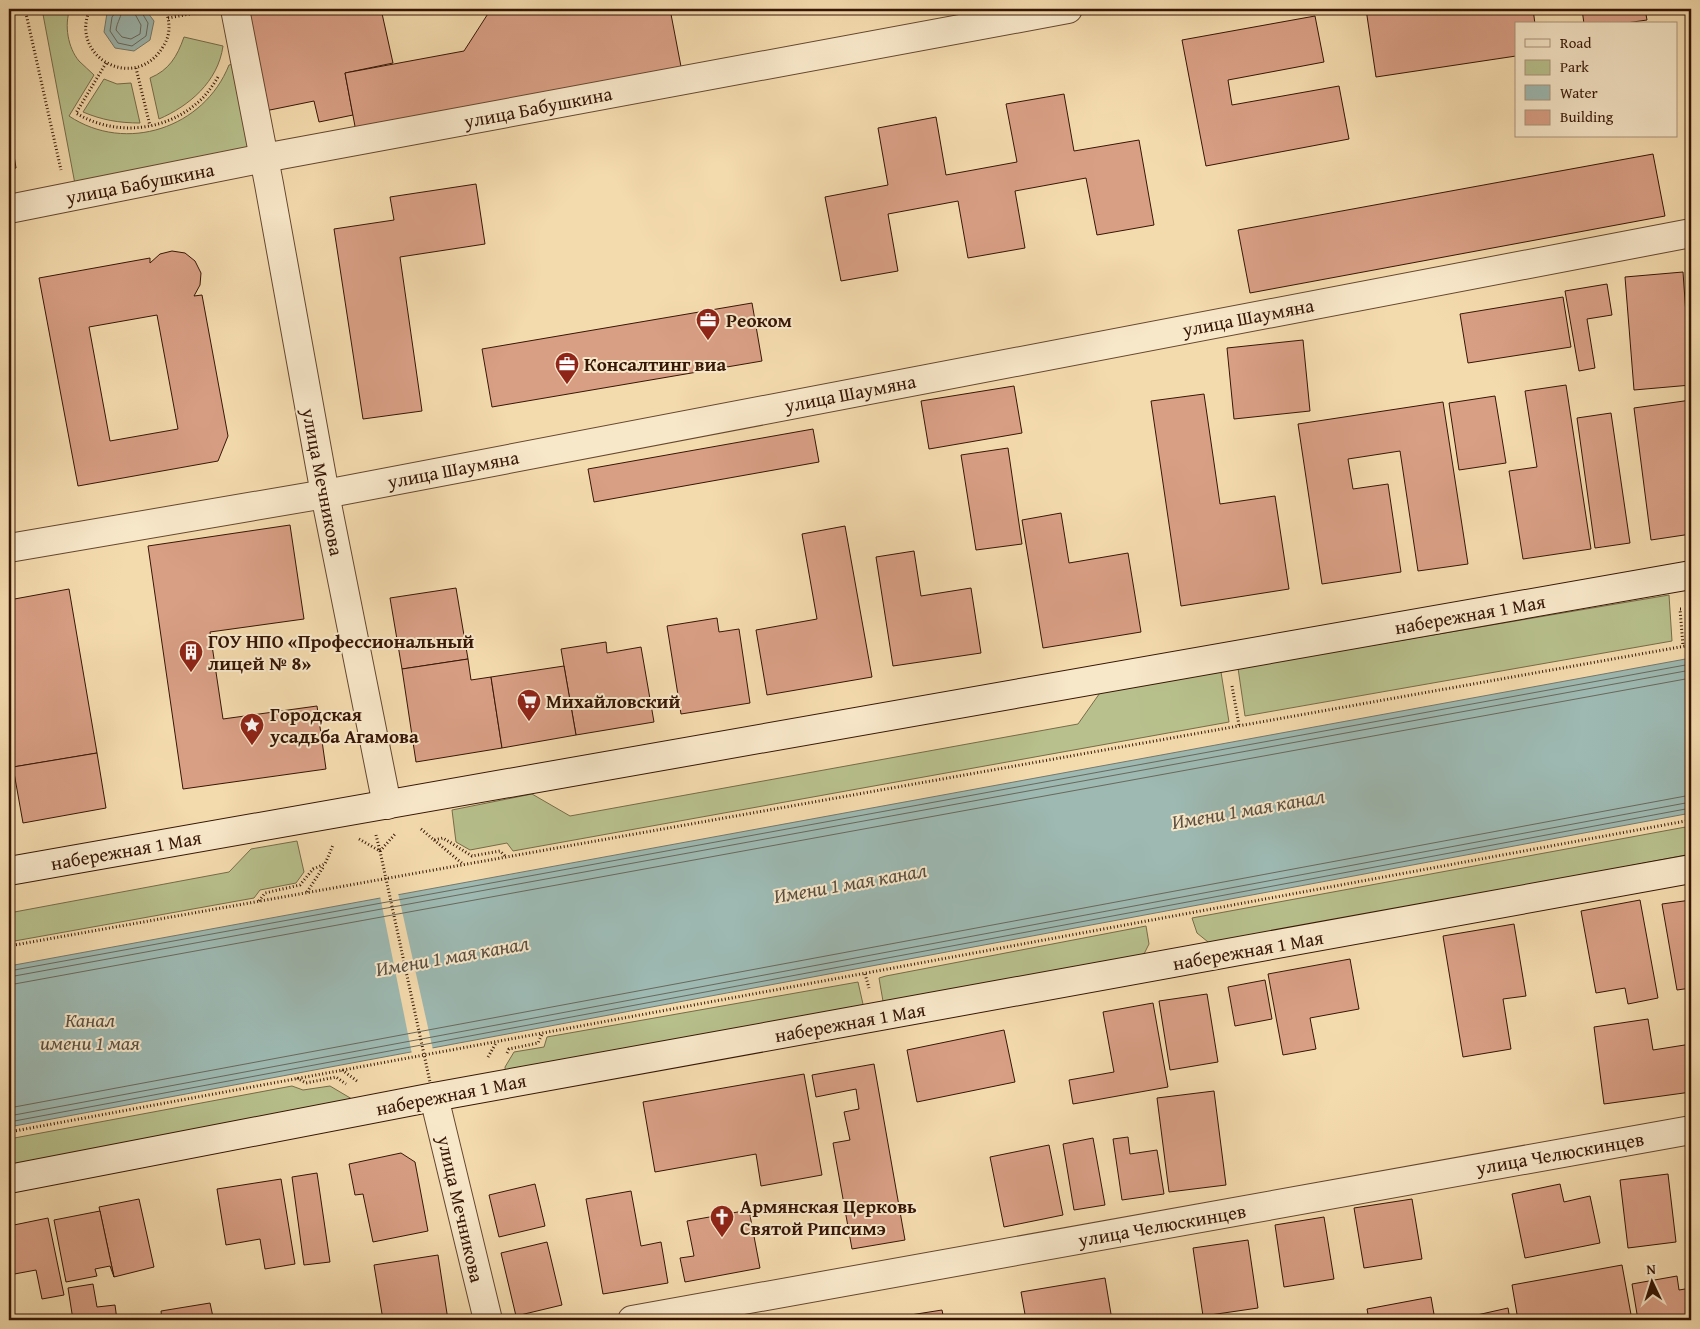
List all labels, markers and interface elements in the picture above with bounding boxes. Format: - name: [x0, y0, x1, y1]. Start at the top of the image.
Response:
- legend: [1515, 22, 1678, 138]
- text: Road: [1560, 32, 1591, 53]
- text: Park: [1560, 56, 1589, 77]
- street label: улица Бабушкина: [461, 79, 614, 135]
- text: Water: [1560, 82, 1598, 103]
- text: Building: [1560, 106, 1614, 127]
- street label: улица Бабушкина: [63, 155, 216, 211]
- street label: улица Шаумяна: [1179, 291, 1316, 344]
- place label: Реоком: [726, 306, 792, 334]
- office icon: Реоком: [695, 307, 721, 341]
- place label: Консалтинг виа: [584, 350, 726, 378]
- office icon: Консалтинг виа: [554, 351, 580, 385]
- street label: улица Шаумяна: [781, 367, 918, 420]
- street label: улица Мечникова: [295, 405, 351, 558]
- street label: улица Шаумяна: [384, 443, 521, 496]
- street label: набережная 1 Мая: [1392, 587, 1548, 641]
- place label: ГОУ НПО «Профессиональный лицей № 8»: [208, 627, 474, 677]
- building icon: ГОУ НПО «Профессиональный лицей № 8»: [178, 639, 204, 673]
- place label: Михайловский: [546, 687, 680, 715]
- supermarket icon: Михайловский: [516, 688, 542, 722]
- place label: Городская усадьба Агамова: [269, 700, 419, 750]
- place icon: Городская усадьба Агамова: [239, 712, 265, 746]
- water label: Имени 1 мая канал: [1169, 781, 1327, 836]
- street label: набережная 1 Мая: [48, 823, 204, 877]
- water label: Имени 1 мая канал: [771, 855, 929, 910]
- street label: набережная 1 Мая: [1170, 923, 1326, 977]
- water label: Имени 1 мая канал: [373, 928, 531, 983]
- street label: набережная 1 Мая: [772, 995, 928, 1049]
- water label: Канал имени 1 мая: [40, 1005, 140, 1057]
- street label: набережная 1 Мая: [373, 1066, 529, 1122]
- street label: улица Челюскинцев: [1473, 1124, 1646, 1182]
- street label: улица Мечникова: [430, 1132, 491, 1285]
- place label: Армянская Церковь Святой Рипсимэ: [740, 1192, 917, 1242]
- street label: улица Челюскинцев: [1075, 1196, 1248, 1254]
- church icon: Армянская Церковь Святой Рипсимэ: [709, 1204, 735, 1238]
- north arrow: [1628, 1256, 1678, 1306]
- text: N: [1646, 1259, 1657, 1279]

